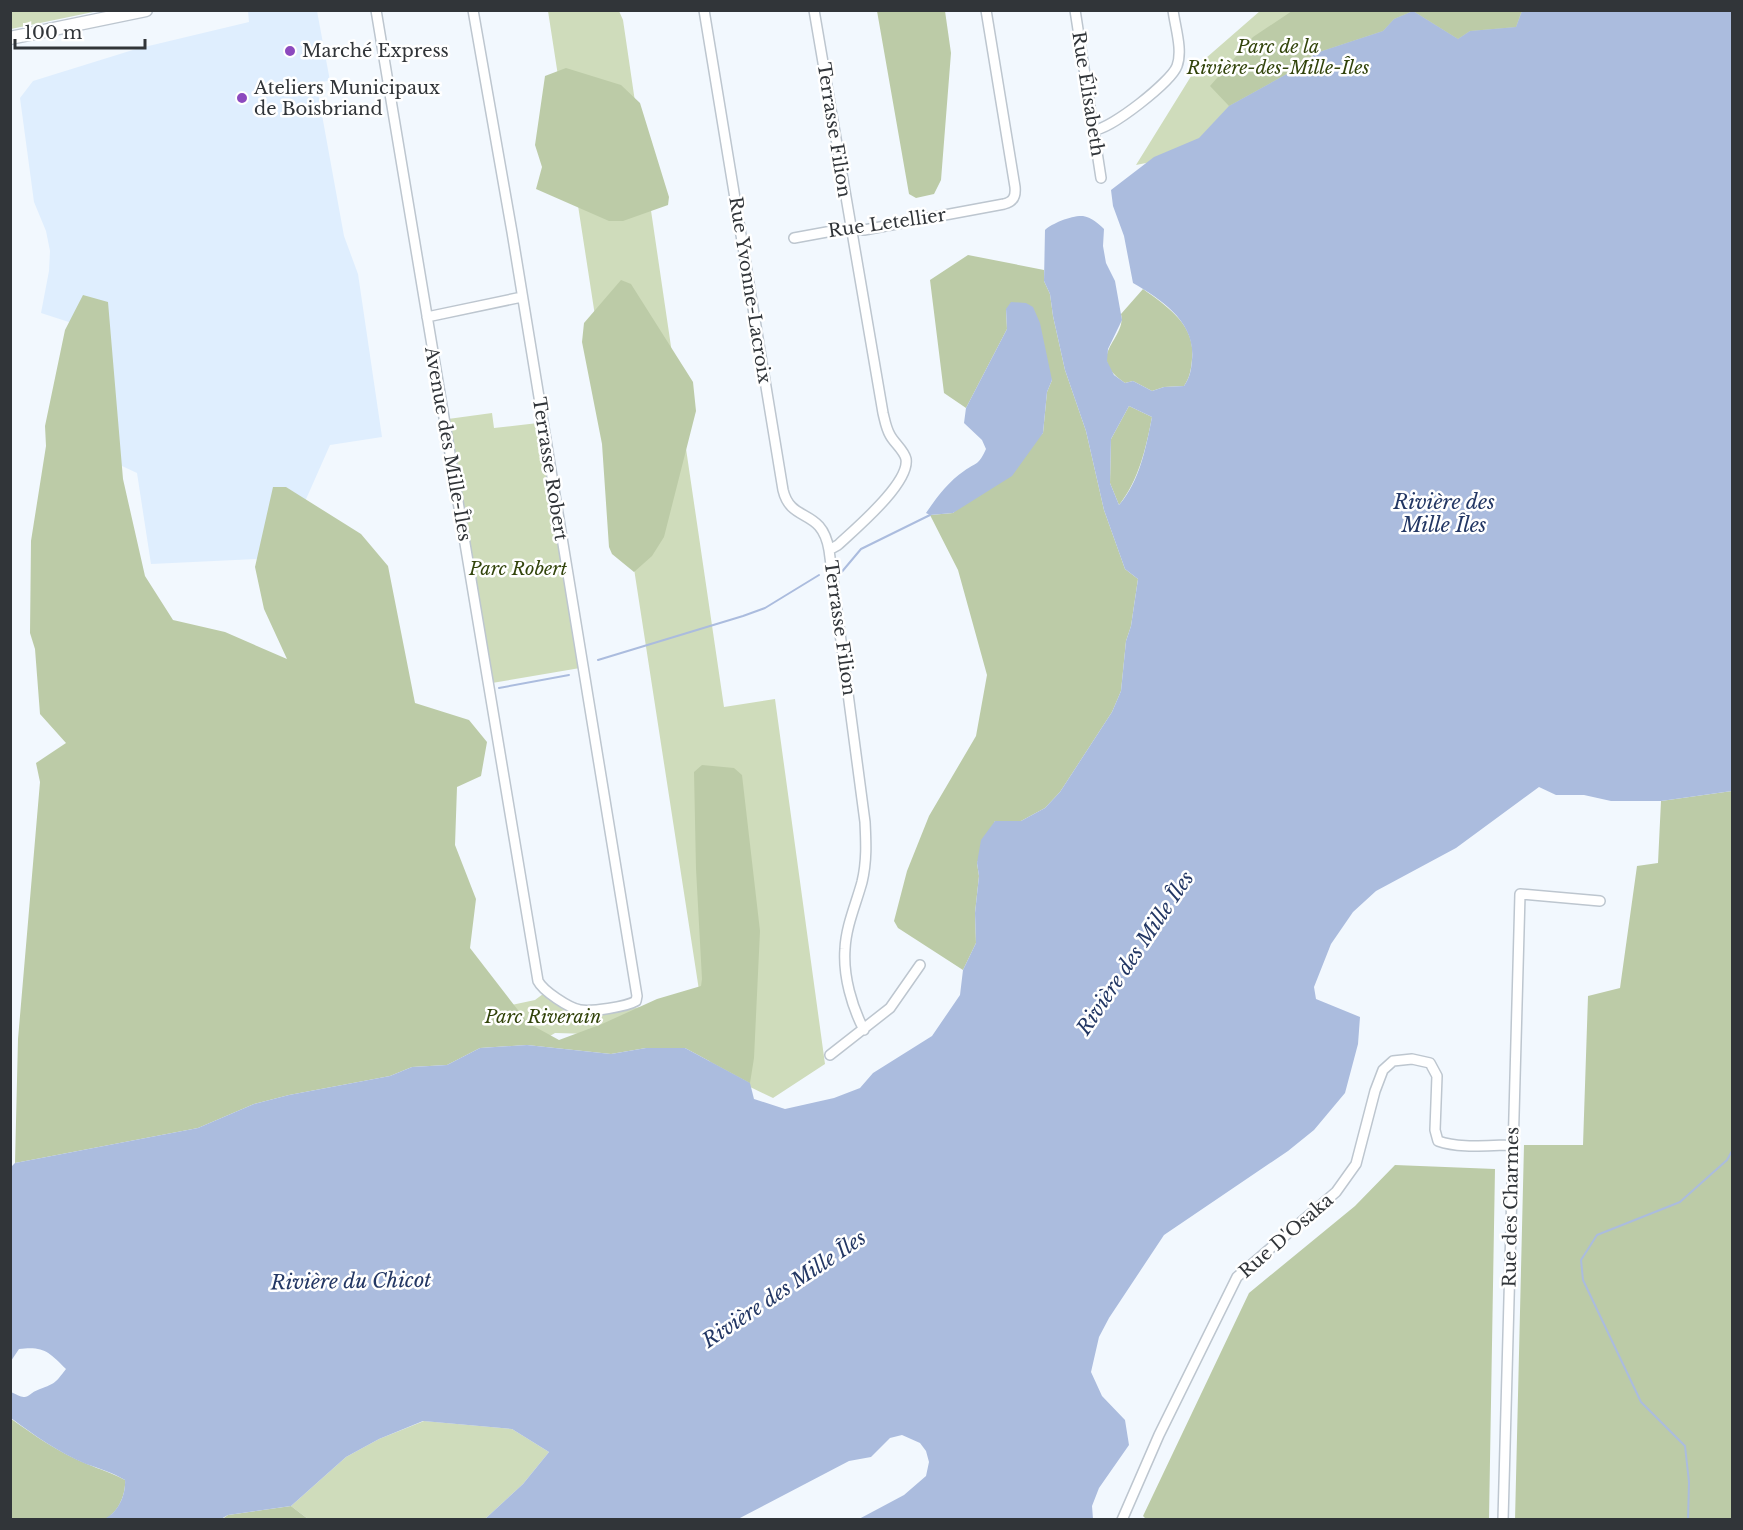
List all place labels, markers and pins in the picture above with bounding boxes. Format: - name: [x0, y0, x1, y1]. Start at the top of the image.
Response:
- place label: Marché Express: [302, 40, 449, 62]
- marker: Marché Express: [283, 44, 297, 58]
- place label: Ateliers Municipaux de Boisbriand: [253, 77, 440, 120]
- marker: Ateliers Municipaux de Boisbriand: [235, 91, 249, 105]

